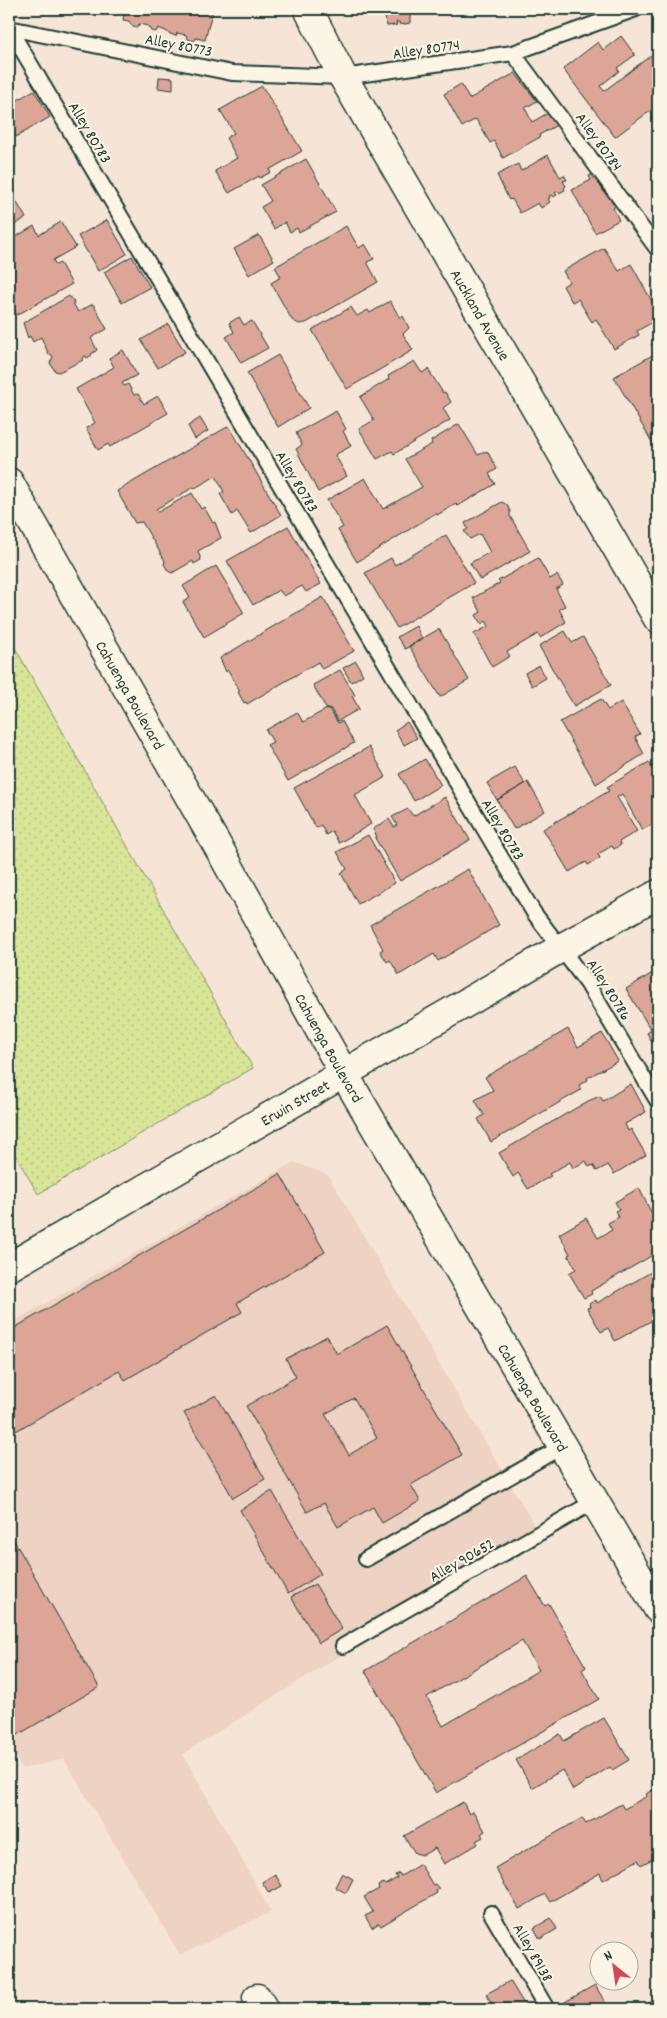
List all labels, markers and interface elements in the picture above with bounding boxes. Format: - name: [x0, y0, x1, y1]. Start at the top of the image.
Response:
- street label: Alley 80773: [143, 29, 214, 64]
- street label: Alley 80774: [391, 34, 461, 67]
- street label: Alley 80783: [61, 98, 116, 168]
- street label: Alley 80784: [569, 108, 627, 177]
- street label: Auckland Avenue: [443, 266, 514, 366]
- street label: Alley 80783: [268, 447, 323, 517]
- street label: Cahuenga Boulevard: [88, 637, 169, 755]
- street label: Alley 80783: [474, 795, 529, 865]
- street label: Alley 80786: [580, 955, 636, 1026]
- street label: Cahuenga Boulevard: [287, 990, 367, 1108]
- street label: Erwin Street: [257, 1075, 335, 1133]
- street label: Cahuenga Boulevard: [491, 1340, 572, 1457]
- street label: Alley 90652: [425, 1533, 499, 1589]
- street label: Alley 89138: [506, 1920, 558, 1987]
- north arrow: [590, 1940, 640, 1990]
- text: N: [601, 1946, 617, 1967]

